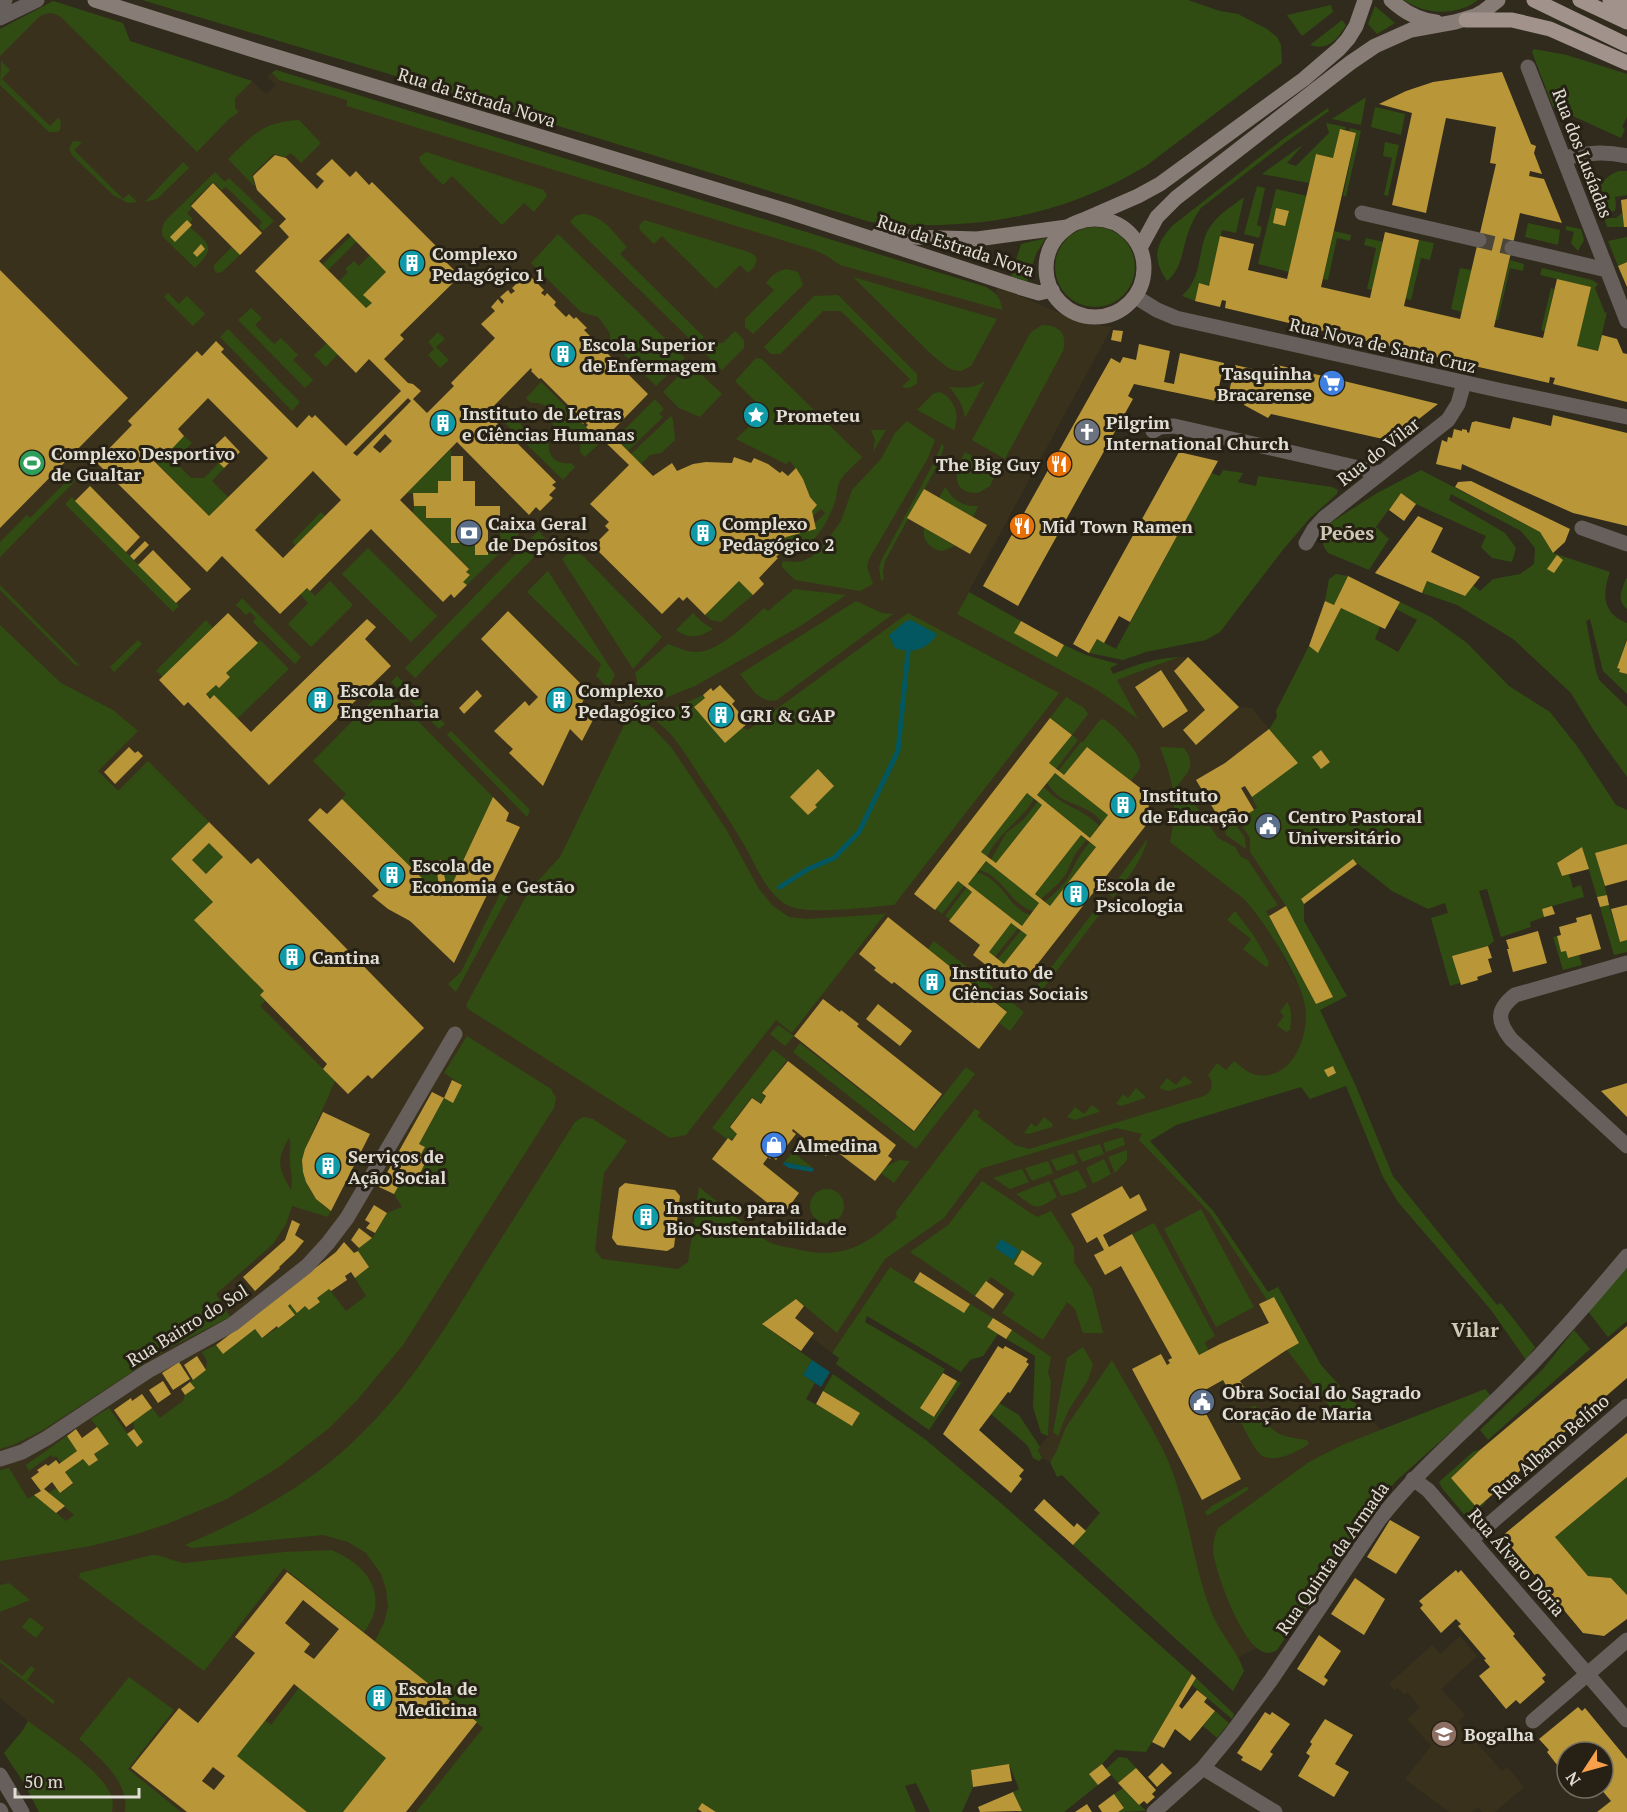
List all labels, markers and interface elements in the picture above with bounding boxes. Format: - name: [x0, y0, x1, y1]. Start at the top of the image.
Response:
- street label: Rua da Estrada Nova: [395, 62, 559, 132]
- street label: Rua dos Lusíadas: [1547, 85, 1619, 221]
- street label: Rua da Estrada Nova: [874, 208, 1038, 282]
- place label: Complexo Pedagógico 1: [432, 241, 545, 286]
- building icon: Complexo Pedagógico 1: [397, 248, 427, 278]
- street label: Rua Nova de Santa Cruz: [1287, 312, 1479, 378]
- place label: Escola Superior de Enfermagem: [582, 332, 717, 377]
- building icon: Escola Superior de Enfermagem: [548, 339, 578, 369]
- place label: Tasquinha Bracarense: [1217, 361, 1312, 406]
- supermarket icon: Tasquinha Bracarense: [1317, 368, 1347, 398]
- place icon: Prometeu: [741, 400, 771, 430]
- place label: Instituto de Letras e Ciências Humanas: [462, 401, 635, 446]
- place label: Prometeu: [776, 403, 860, 427]
- building icon: Instituto de Letras e Ciências Humanas: [428, 408, 458, 438]
- place label: Pilgrim International Church: [1106, 410, 1290, 455]
- street label: Rua do Vilar: [1332, 411, 1424, 491]
- church icon: Pilgrim International Church: [1072, 417, 1102, 447]
- place label: Complexo Desportivo de Gualtar: [51, 441, 235, 486]
- sports icon: Complexo Desportivo de Gualtar: [17, 448, 47, 478]
- restaurant icon: The Big Guy: [1044, 449, 1074, 479]
- place label: The Big Guy: [936, 452, 1040, 476]
- place label: Caixa Geral de Depósitos: [488, 511, 598, 556]
- place label: Complexo Pedagógico 2: [722, 511, 835, 556]
- restaurant icon: Mid Town Ramen: [1007, 511, 1037, 541]
- place label: Mid Town Ramen: [1042, 514, 1193, 538]
- bank icon: Caixa Geral de Depósitos: [454, 518, 484, 548]
- building icon: Complexo Pedagógico 2: [688, 518, 718, 548]
- district label: Peões: [1320, 519, 1374, 546]
- place label: Escola de Engenharia: [340, 678, 439, 723]
- place label: Complexo Pedagógico 3: [578, 678, 691, 723]
- building icon: Escola de Engenharia: [305, 685, 335, 715]
- building icon: Complexo Pedagógico 3: [544, 685, 574, 715]
- building icon: GRI & GAP: [706, 700, 736, 730]
- place label: GRI & GAP: [740, 703, 836, 727]
- place label: Instituto de Educação: [1142, 783, 1249, 828]
- building icon: Instituto de Educação: [1108, 790, 1138, 820]
- place label: Centro Pastoral Universitário: [1288, 804, 1422, 849]
- public building icon: Centro Pastoral Universitário: [1253, 811, 1283, 841]
- place label: Escola de Economia e Gestão: [412, 853, 575, 898]
- building icon: Escola de Economia e Gestão: [377, 860, 407, 890]
- place label: Escola de Psicologia: [1096, 872, 1183, 917]
- building icon: Escola de Psicologia: [1061, 879, 1091, 909]
- building icon: Cantina: [277, 942, 307, 972]
- place label: Cantina: [312, 945, 380, 969]
- place label: Instituto de Ciências Sociais: [952, 960, 1088, 1005]
- building icon: Instituto de Ciências Sociais: [917, 967, 947, 997]
- shop icon: Almedina: [759, 1130, 789, 1160]
- place label: Almedina: [794, 1133, 878, 1157]
- place label: Serviços de Ação Social: [348, 1144, 446, 1189]
- building icon: Serviços de Ação Social: [313, 1151, 343, 1181]
- place label: Instituto para a Bio-Sustentabilidade: [666, 1195, 847, 1240]
- building icon: Instituto para a Bio-Sustentabilidade: [631, 1202, 661, 1232]
- street label: Rua Bairro do Sol: [122, 1278, 252, 1372]
- district label: Vilar: [1451, 1316, 1499, 1343]
- place label: Obra Social do Sagrado Coração de Maria: [1222, 1380, 1421, 1425]
- public building icon: Obra Social do Sagrado Coração de Maria: [1187, 1387, 1217, 1417]
- street label: Rua Albano Belíno: [1486, 1388, 1614, 1504]
- street label: Rua Quinta da Armada: [1270, 1477, 1394, 1639]
- street label: Rua Álvaro Dória: [1463, 1503, 1571, 1621]
- place label: Escola de Medicina: [398, 1676, 478, 1721]
- building icon: Escola de Medicina: [364, 1683, 394, 1713]
- school or university icon: Bogalha: [1429, 1719, 1459, 1749]
- place label: Bogalha: [1464, 1722, 1534, 1746]
- north arrow: [1555, 1740, 1615, 1800]
- scale bar: [15, 1761, 140, 1799]
- text: N: [1560, 1767, 1585, 1790]
- text: 50 m: [24, 1769, 64, 1793]

